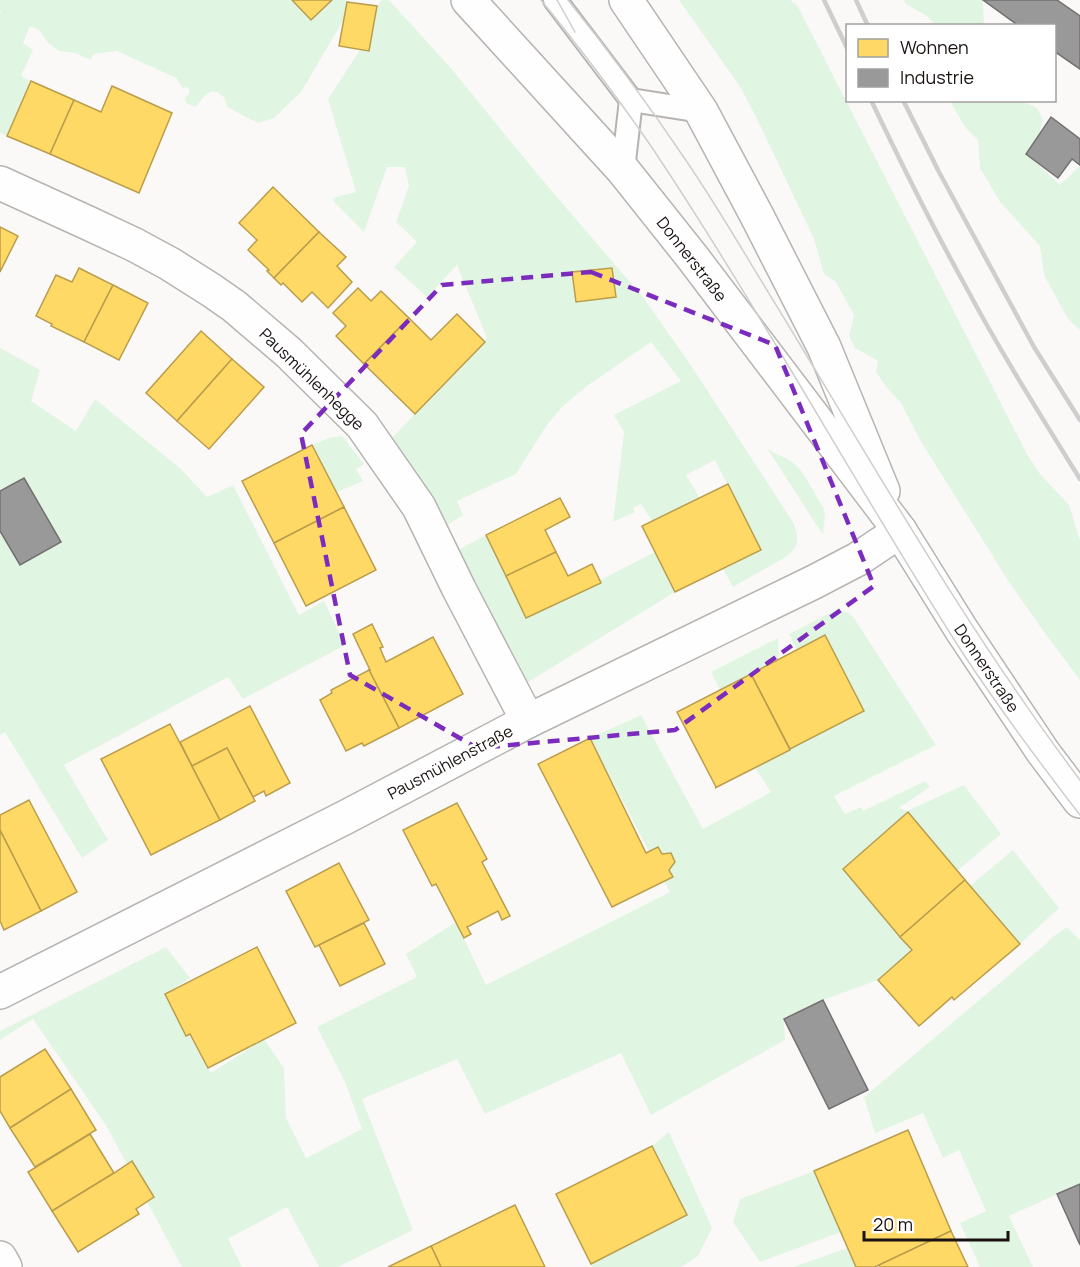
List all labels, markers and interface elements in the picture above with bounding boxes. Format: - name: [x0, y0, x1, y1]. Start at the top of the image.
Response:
- legend: [846, 24, 1056, 102]
- text: Wohnen: [900, 35, 969, 59]
- text: Industrie: [900, 65, 974, 89]
- street label: Donnerstraße: [652, 212, 732, 306]
- street label: Pausmühlenhegge: [255, 323, 369, 435]
- street label: Donnerstraße: [949, 620, 1025, 716]
- street label: Pausmühlenstraße: [383, 720, 517, 804]
- scale bar: [864, 1204, 1008, 1242]
- text: 20 m: [873, 1212, 913, 1236]

